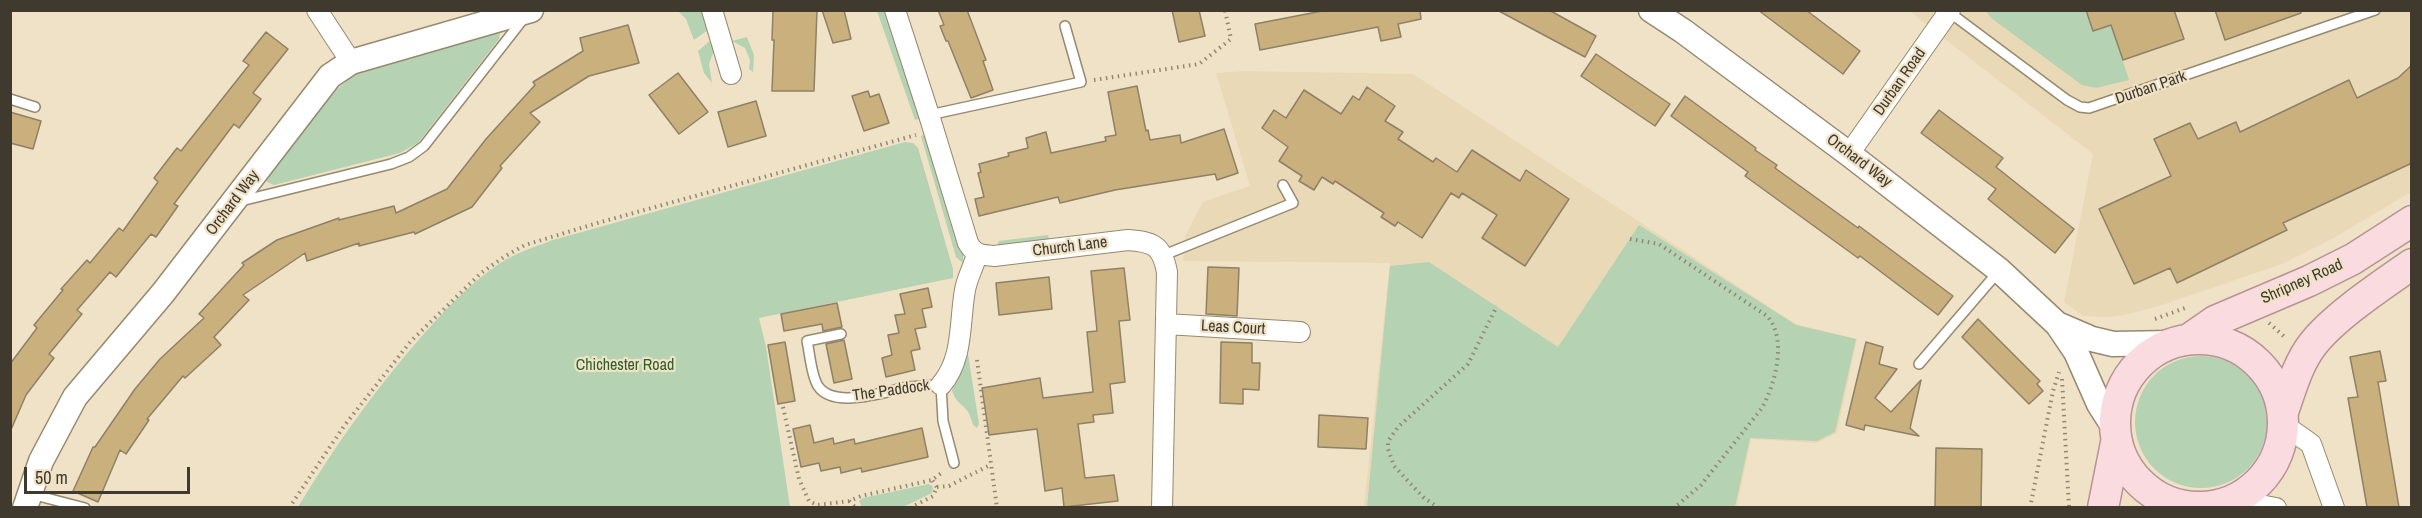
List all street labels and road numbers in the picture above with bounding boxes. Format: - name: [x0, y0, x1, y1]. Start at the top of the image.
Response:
- street label: Durban Road: [1870, 45, 1930, 119]
- street label: Durban Park: [2113, 67, 2189, 109]
- street label: Orchard Way: [1823, 130, 1895, 192]
- street label: Orchard Way: [202, 167, 264, 239]
- street label: Church Lane: [1032, 233, 1108, 261]
- street label: Shripney Road: [2258, 255, 2346, 309]
- street label: Leas Court: [1200, 317, 1266, 339]
- street label: The Paddock: [851, 376, 931, 406]

